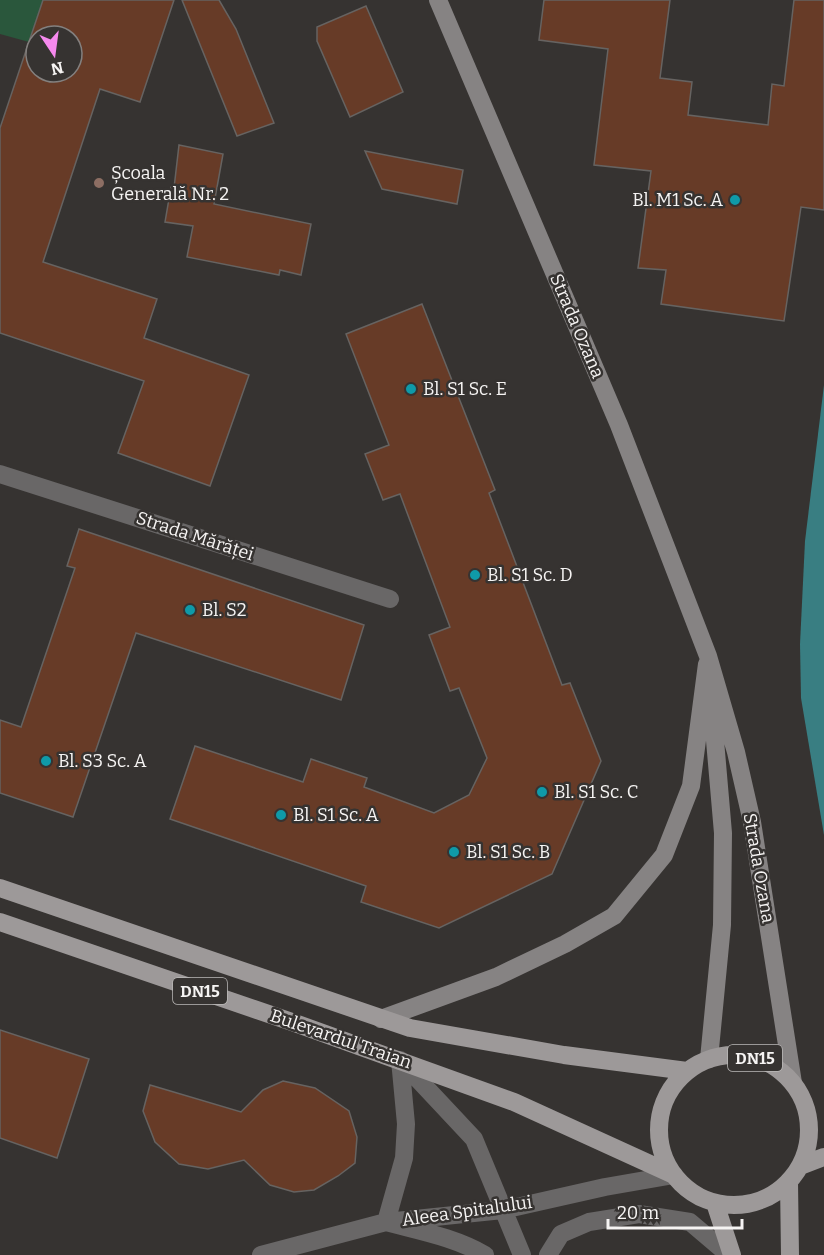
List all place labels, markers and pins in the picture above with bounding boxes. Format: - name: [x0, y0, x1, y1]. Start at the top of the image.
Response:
- place label: Școala Generală Nr. 2: [111, 162, 229, 205]
- marker: Școala Generală Nr. 2: [92, 176, 106, 190]
- place label: Bl. M1 Sc. A: [632, 189, 723, 211]
- marker: Bl. M1 Sc. A: [728, 193, 742, 207]
- place label: Bl. S1 Sc. E: [423, 378, 507, 400]
- marker: Bl. S1 Sc. E: [404, 382, 418, 396]
- place label: Bl. S1 Sc. D: [487, 564, 573, 586]
- marker: Bl. S1 Sc. D: [468, 568, 482, 582]
- place label: Bl. S2: [202, 599, 247, 621]
- marker: Bl. S2: [183, 603, 197, 617]
- place label: Bl. S3 Sc. A: [58, 750, 147, 772]
- marker: Bl. S3 Sc. A: [39, 754, 53, 768]
- place label: Bl. S1 Sc. C: [554, 781, 638, 803]
- marker: Bl. S1 Sc. C: [535, 785, 549, 799]
- place label: Bl. S1 Sc. A: [293, 804, 379, 826]
- marker: Bl. S1 Sc. A: [274, 808, 288, 822]
- place label: Bl. S1 Sc. B: [466, 841, 550, 863]
- marker: Bl. S1 Sc. B: [447, 845, 461, 859]

